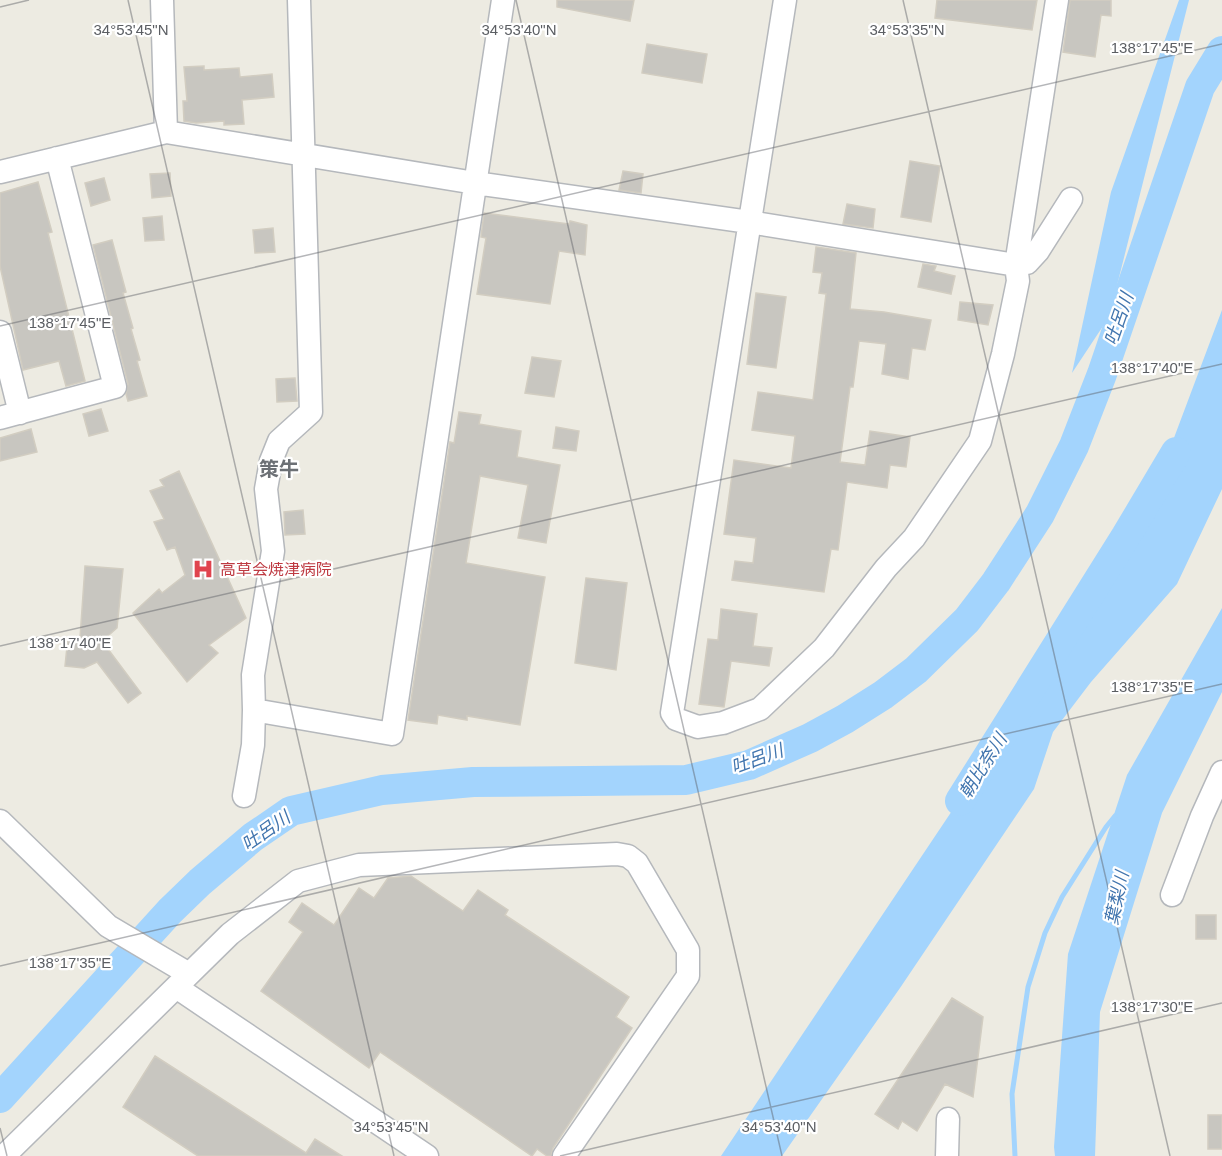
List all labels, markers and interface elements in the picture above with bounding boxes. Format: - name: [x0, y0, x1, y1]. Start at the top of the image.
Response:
- text: 34°53'45"N: [93, 21, 169, 38]
- text: 34°53'40"N: [481, 21, 557, 38]
- text: 34°53'35"N: [869, 21, 945, 38]
- text: 138°17'45"E: [1111, 39, 1193, 56]
- water label: 吐呂川: [1101, 288, 1138, 348]
- text: 138°17'45"E: [29, 314, 111, 331]
- text: 138°17'40"E: [1111, 359, 1193, 376]
- district label: 策牛: [259, 458, 299, 480]
- hospital icon: 高草会焼津病院: [191, 557, 215, 581]
- place label: 高草会焼津病院: [220, 561, 332, 578]
- text: 138°17'40"E: [29, 634, 111, 651]
- text: 138°17'35"E: [1111, 678, 1193, 695]
- water label: 朝比奈川: [955, 728, 1012, 802]
- water label: 吐呂川: [728, 740, 788, 778]
- water label: 吐呂川: [238, 806, 295, 855]
- water label: 葉梨川: [1102, 868, 1133, 926]
- text: 138°17'35"E: [29, 954, 111, 971]
- text: 138°17'30"E: [1111, 998, 1193, 1015]
- text: 34°53'45"N: [353, 1118, 429, 1135]
- text: 34°53'40"N: [741, 1118, 817, 1135]

